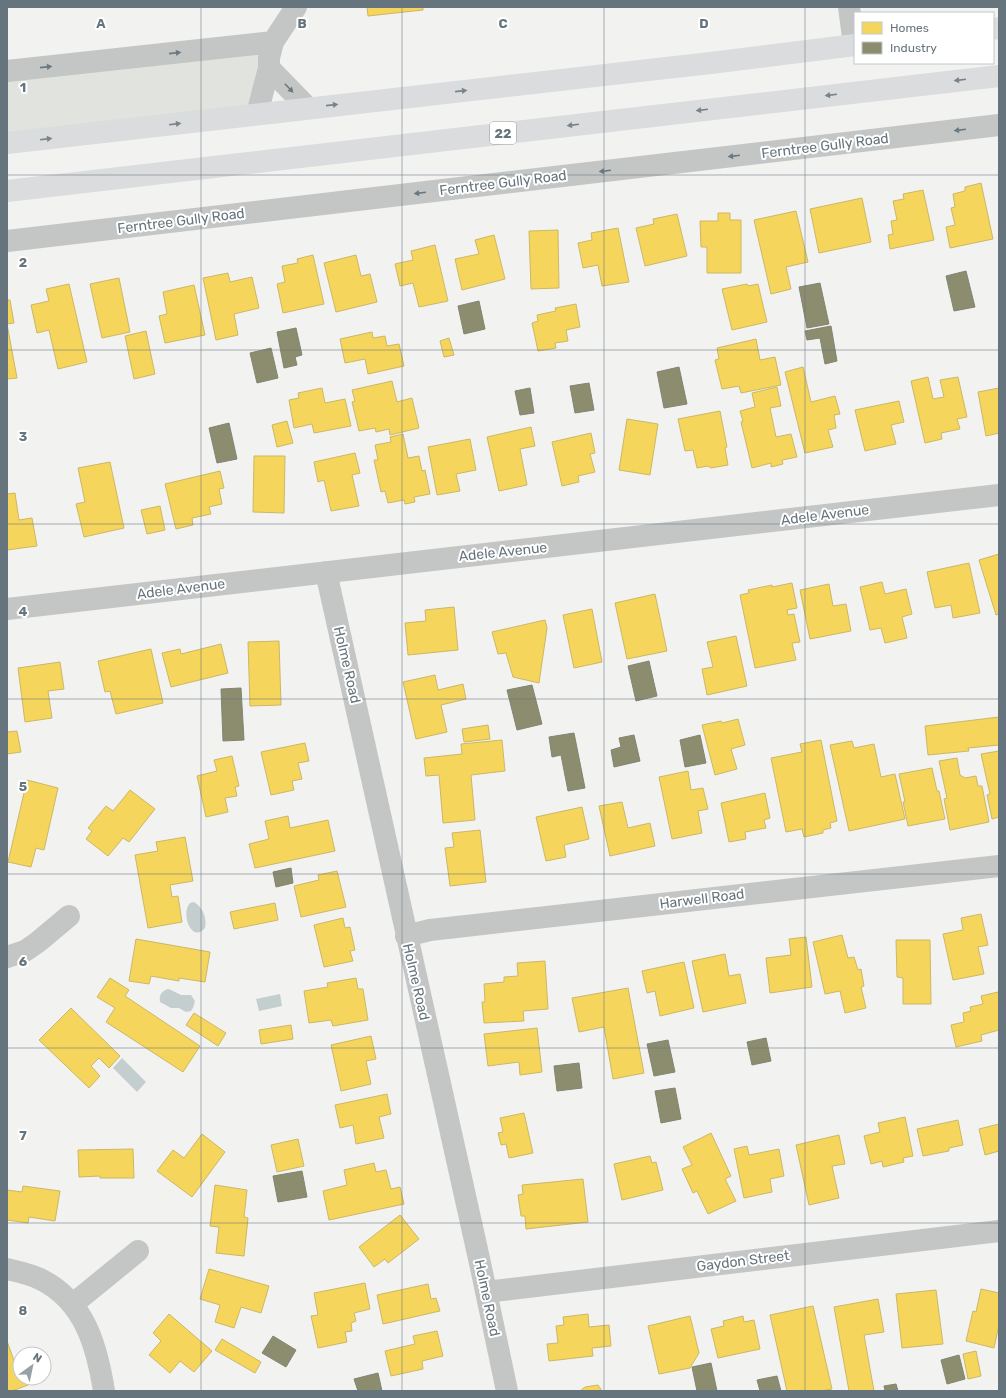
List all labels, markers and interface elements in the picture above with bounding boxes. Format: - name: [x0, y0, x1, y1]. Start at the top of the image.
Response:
- legend: [854, 12, 994, 64]
- text: A: [96, 16, 106, 31]
- text: B: [297, 16, 307, 31]
- text: C: [498, 16, 508, 31]
- text: D: [699, 16, 709, 31]
- text: Homes: [890, 21, 929, 35]
- text: Industry: [890, 41, 937, 55]
- one-way arrow: [169, 49, 181, 56]
- one-way arrow: [40, 64, 52, 70]
- one-way arrow: [954, 77, 966, 83]
- text: 1: [20, 80, 26, 95]
- one-way arrow: [284, 83, 294, 93]
- one-way arrow: [455, 88, 467, 94]
- one-way arrow: [825, 92, 837, 98]
- one-way arrow: [326, 102, 338, 108]
- one-way arrow: [696, 107, 708, 113]
- one-way arrow: [169, 121, 181, 127]
- road number: 22: [490, 122, 516, 144]
- one-way arrow: [567, 122, 579, 128]
- one-way arrow: [954, 127, 966, 133]
- street label: Ferntree Gully Road: [760, 130, 890, 162]
- one-way arrow: [40, 136, 52, 142]
- one-way arrow: [728, 153, 740, 159]
- street label: Ferntree Gully Road: [438, 167, 568, 199]
- one-way arrow: [599, 168, 611, 174]
- one-way arrow: [414, 190, 426, 196]
- street label: Ferntree Gully Road: [116, 205, 246, 237]
- text: 2: [19, 255, 27, 270]
- text: 3: [19, 429, 28, 444]
- street label: Adele Avenue: [780, 501, 870, 529]
- street label: Adele Avenue: [458, 539, 548, 565]
- street label: Adele Avenue: [136, 575, 226, 603]
- text: 4: [19, 604, 28, 619]
- street label: Holme Road: [330, 625, 364, 705]
- text: 5: [19, 779, 27, 794]
- street label: Harwell Road: [659, 885, 745, 913]
- street label: Holme Road: [399, 942, 433, 1022]
- text: 6: [19, 954, 28, 969]
- text: 7: [19, 1128, 27, 1143]
- street label: Gaydon Street: [696, 1247, 791, 1275]
- street label: Holme Road: [471, 1258, 503, 1338]
- text: 8: [19, 1303, 28, 1318]
- north arrow: [12, 1346, 52, 1386]
- text: N: [30, 1350, 44, 1366]

